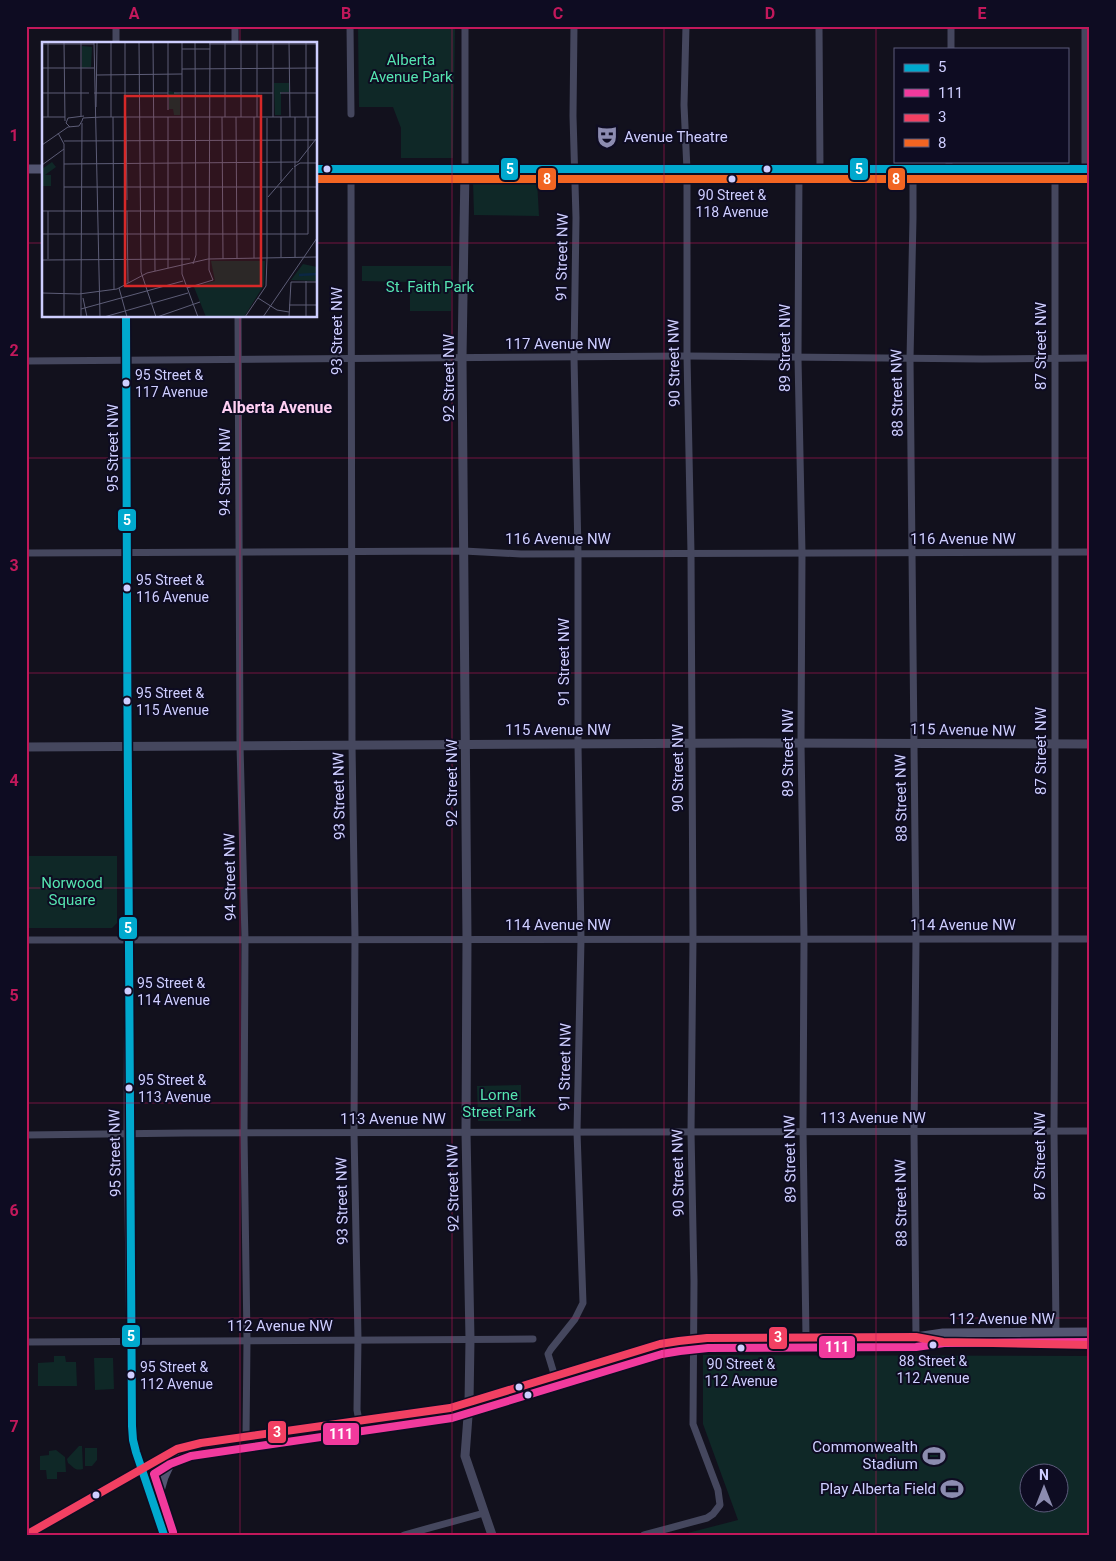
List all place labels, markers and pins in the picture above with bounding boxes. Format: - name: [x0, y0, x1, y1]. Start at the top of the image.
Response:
- theatre icon: Avenue Theatre: [594, 124, 620, 150]
- place label: Avenue Theatre: [624, 128, 728, 146]
- unlabelled marker: [322, 164, 332, 174]
- unlabelled marker: [762, 164, 772, 174]
- marker: 90 Street & 118 Avenue: [727, 174, 737, 184]
- place label: 90 Street & 118 Avenue: [696, 187, 768, 220]
- place label: 95 Street & 117 Avenue: [135, 367, 208, 400]
- marker: 95 Street & 117 Avenue: [121, 378, 131, 388]
- place label: 95 Street & 116 Avenue: [136, 572, 209, 605]
- marker: 95 Street & 116 Avenue: [122, 583, 132, 593]
- place label: 95 Street & 115 Avenue: [136, 685, 209, 718]
- marker: 95 Street & 115 Avenue: [122, 696, 132, 706]
- place label: 95 Street & 114 Avenue: [137, 975, 210, 1008]
- marker: 95 Street & 114 Avenue: [123, 986, 133, 996]
- place label: 95 Street & 113 Avenue: [138, 1072, 211, 1105]
- marker: 95 Street & 113 Avenue: [124, 1083, 134, 1093]
- marker: 88 Street & 112 Avenue: [928, 1340, 938, 1350]
- marker: 90 Street & 112 Avenue: [736, 1343, 746, 1353]
- place label: 88 Street & 112 Avenue: [897, 1353, 969, 1386]
- place label: 90 Street & 112 Avenue: [705, 1356, 777, 1389]
- place label: 95 Street & 112 Avenue: [140, 1359, 213, 1392]
- marker: 95 Street & 112 Avenue: [126, 1370, 136, 1380]
- unlabelled marker: [514, 1382, 524, 1392]
- unlabelled marker: [523, 1390, 533, 1400]
- place label: Commonwealth Stadium: [812, 1438, 918, 1473]
- sports icon: Commonwealth Stadium: [921, 1443, 947, 1469]
- sports icon: Play Alberta Field: [939, 1476, 965, 1502]
- place label: Play Alberta Field: [820, 1480, 936, 1498]
- unlabelled marker: [91, 1490, 101, 1500]

